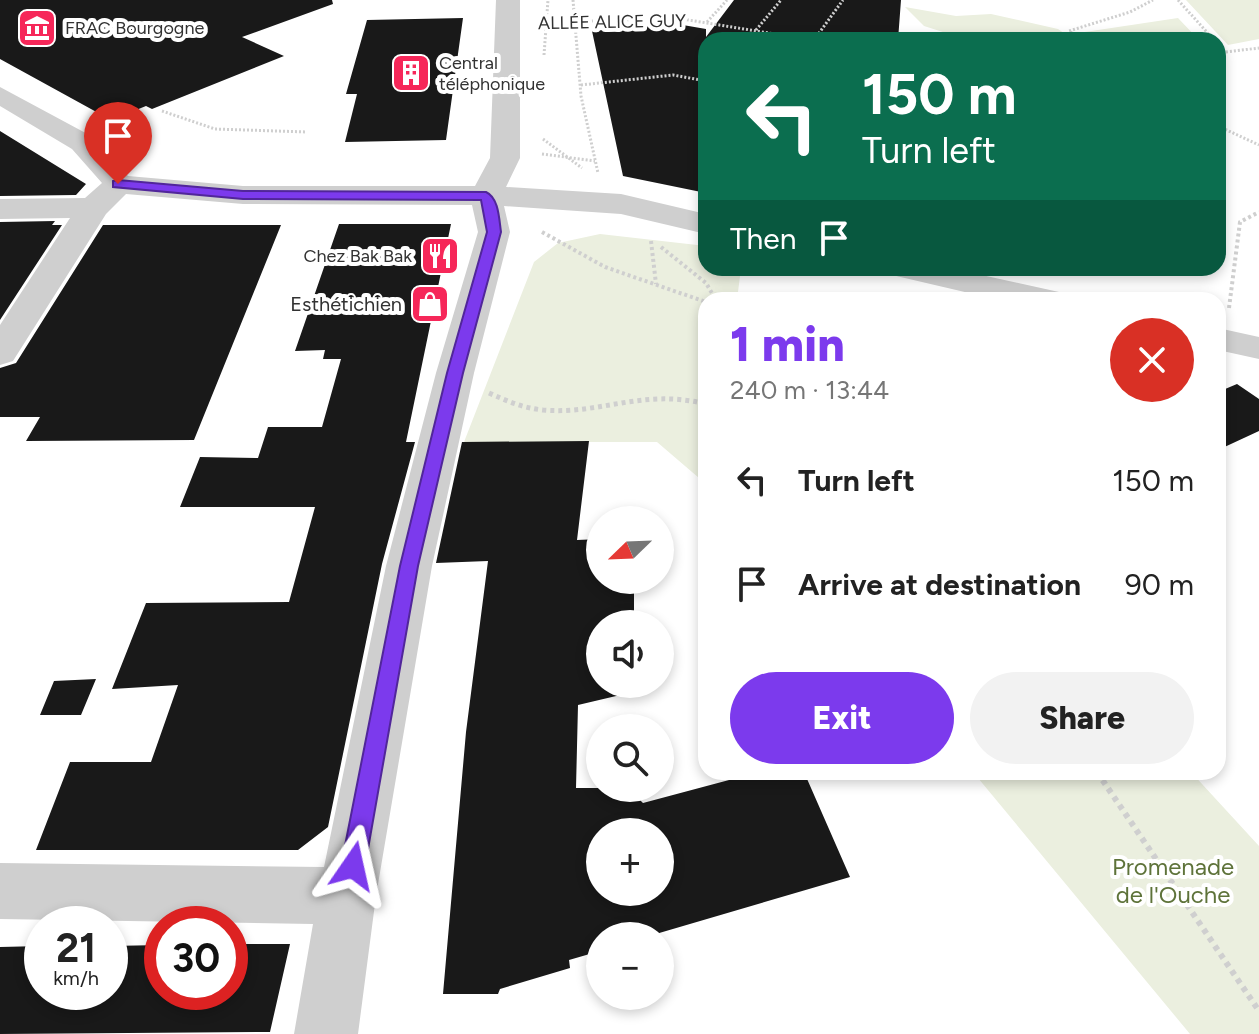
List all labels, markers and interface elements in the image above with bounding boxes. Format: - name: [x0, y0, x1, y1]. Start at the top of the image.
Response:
- museum icon: FRAC Bourgogne: [16, 7, 58, 49]
- street label: ALLÉE ALICE GUY: [538, 10, 686, 34]
- place label: FRAC Bourgogne: [65, 17, 204, 39]
- building icon: Central téléphonique: [390, 52, 432, 94]
- place label: Central téléphonique: [439, 52, 545, 95]
- text: 150 m: [862, 61, 1017, 128]
- icon: left: [730, 64, 834, 168]
- pin: [84, 102, 152, 184]
- icon: arrive: [96, 114, 140, 158]
- text: Turn left: [862, 129, 996, 172]
- icon: arrive: [812, 216, 856, 260]
- text: Then: [730, 220, 796, 257]
- restaurant icon: Chez Bak Bak: [419, 235, 461, 277]
- place label: Chez Bak Bak: [304, 245, 412, 267]
- shop icon: Esthétichien: [409, 283, 451, 325]
- place label: Esthétichien: [290, 292, 402, 316]
- text: 1 min: [730, 315, 845, 373]
- button: close: [1110, 318, 1194, 402]
- text: 240 m · 13:44: [730, 374, 889, 406]
- icon: left: [730, 458, 774, 502]
- text: Turn left: [798, 462, 915, 499]
- text: 150 m: [1112, 462, 1194, 499]
- north arrow: [586, 506, 674, 594]
- map controls: [586, 506, 674, 1010]
- icon: arrive: [730, 562, 774, 606]
- text: Arrive at destination: [798, 566, 1081, 603]
- text: 90 m: [1125, 566, 1194, 603]
- button: sound: [586, 610, 674, 698]
- button: Exit: [730, 672, 954, 764]
- button: Share: [970, 672, 1194, 764]
- button: search: [586, 714, 674, 802]
- button: +: [586, 818, 674, 906]
- position arrow: [311, 824, 395, 908]
- park label: Promenade de l'Ouche: [1112, 852, 1234, 909]
- speed limit sign: 30: [144, 906, 248, 1010]
- button: −: [586, 922, 674, 1010]
- text: 21: [56, 924, 96, 972]
- text: km/h: [53, 966, 99, 990]

